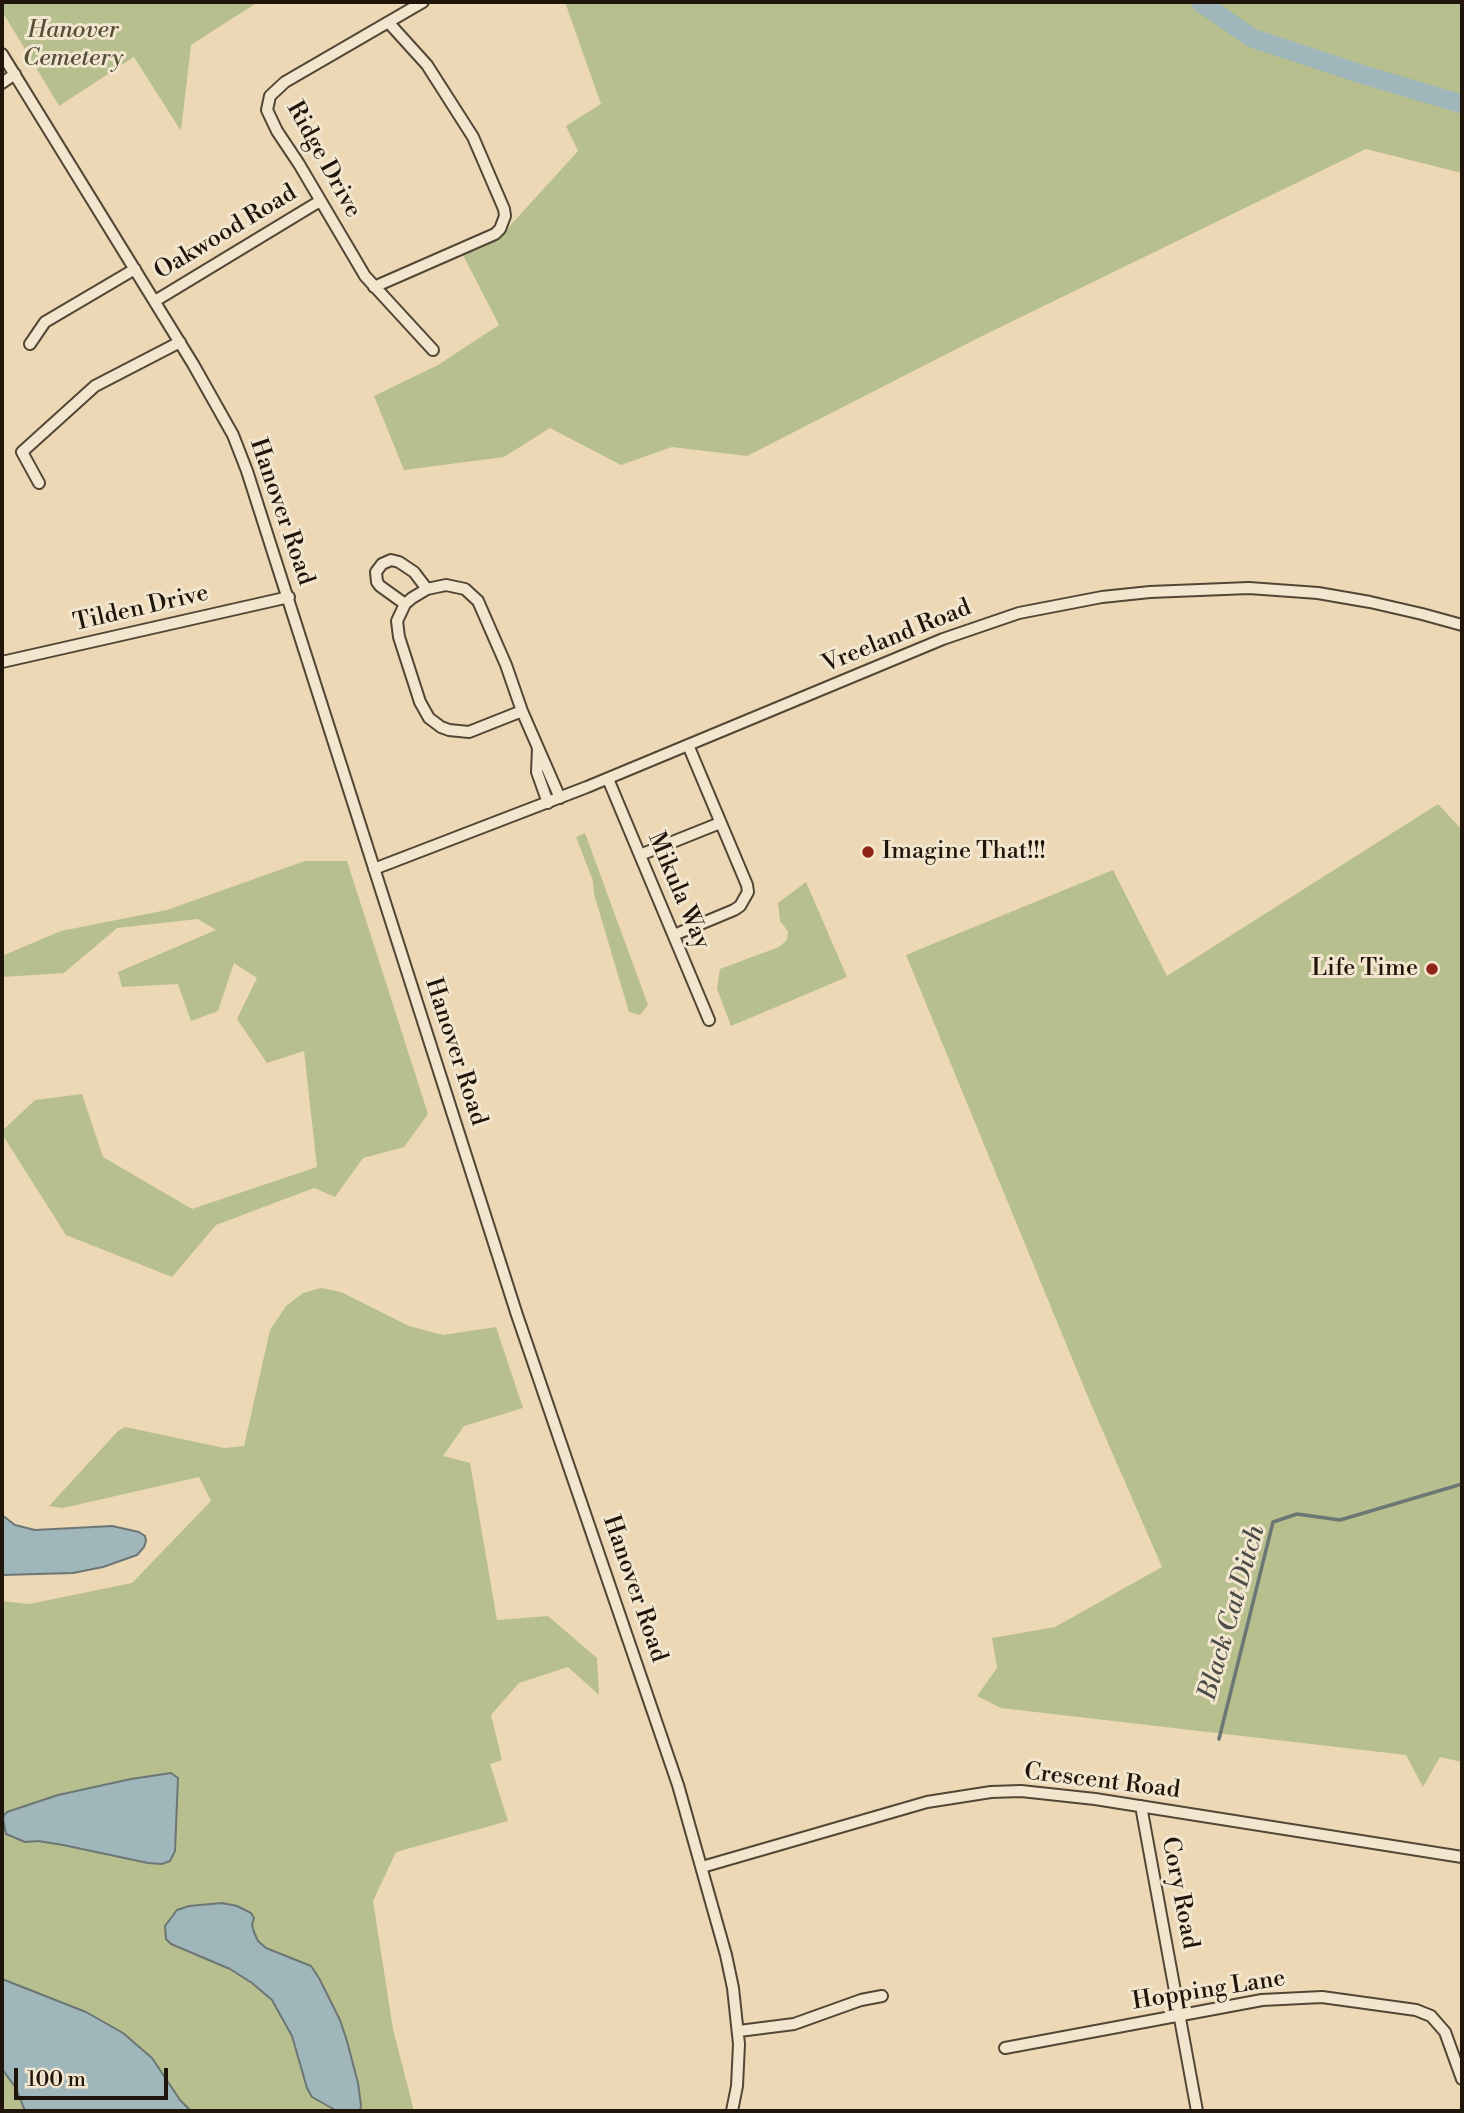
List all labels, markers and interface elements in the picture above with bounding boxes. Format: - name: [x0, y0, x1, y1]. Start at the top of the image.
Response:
- park label: Hanover Cemetery: [23, 17, 123, 73]
- street label: Ridge Drive: [279, 97, 367, 223]
- street label: Oakwood Road: [150, 179, 302, 287]
- street label: Hanover Road: [242, 435, 320, 589]
- street label: Tilden Drive: [71, 579, 211, 639]
- street label: Vreeland Road: [818, 594, 976, 680]
- street label: Mikula Way: [640, 828, 716, 954]
- place label: Imagine That!!!: [882, 838, 1046, 866]
- marker: Imagine That!!!: [860, 844, 876, 860]
- place label: Life Time: [1311, 955, 1418, 983]
- marker: Life Time: [1424, 961, 1440, 977]
- street label: Hanover Road: [418, 975, 492, 1129]
- street label: Hanover Road: [595, 1512, 673, 1666]
- water label: Black Cat Ditch: [1193, 1522, 1273, 1704]
- street label: Crescent Road: [1022, 1758, 1182, 1806]
- street label: Cory Road: [1154, 1835, 1204, 1951]
- street label: Hopping Lane: [1130, 1965, 1288, 2017]
- scale bar: [18, 2054, 172, 2098]
- text: 100 m: [27, 2067, 86, 2093]

